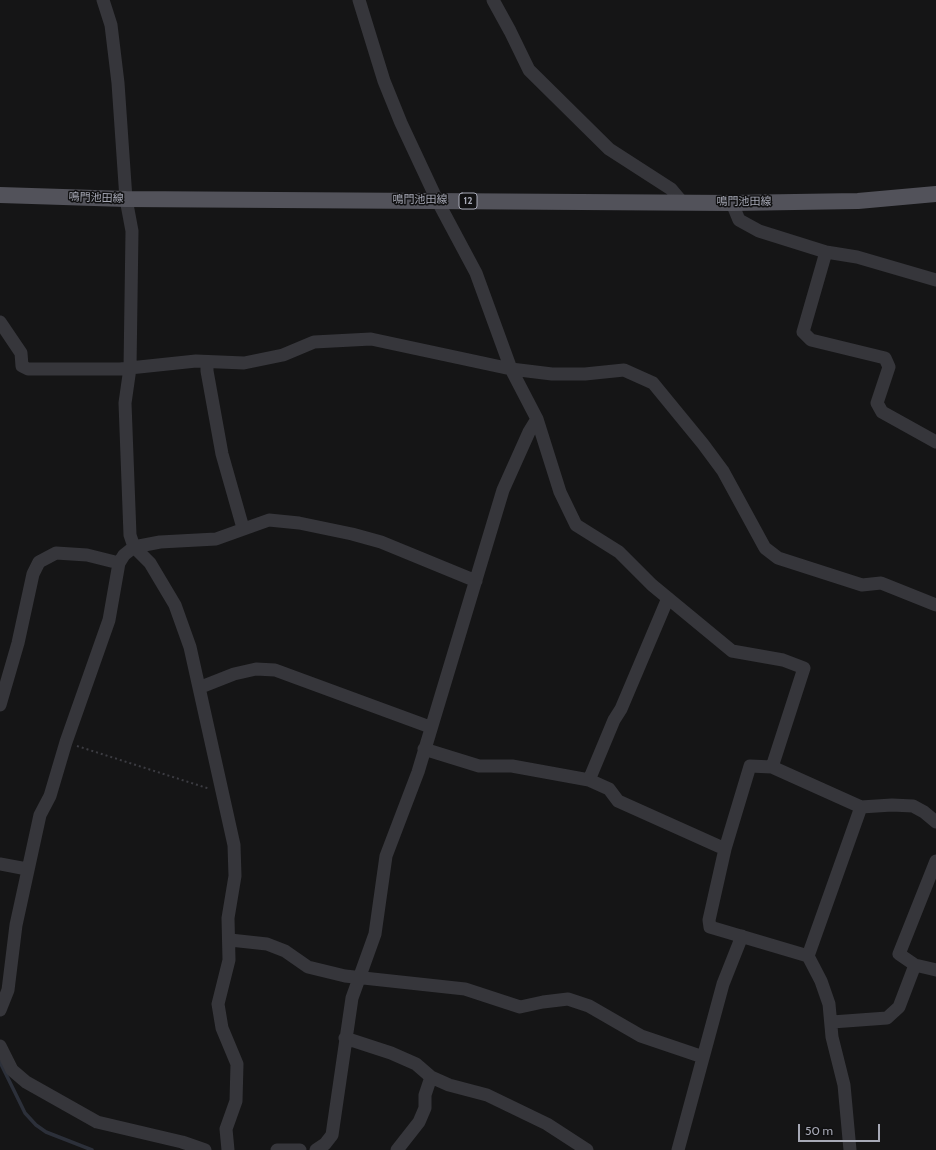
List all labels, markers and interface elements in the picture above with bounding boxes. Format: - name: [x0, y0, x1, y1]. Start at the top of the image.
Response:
- street label: 鳴門池田線: [68, 190, 124, 206]
- street label: 鳴門池田線: [393, 193, 447, 207]
- road number: 12: [459, 193, 477, 209]
- street label: 鳴門池田線: [717, 195, 771, 209]
- scale bar: [800, 1116, 882, 1142]
- text: 50 m: [805, 1123, 833, 1138]

